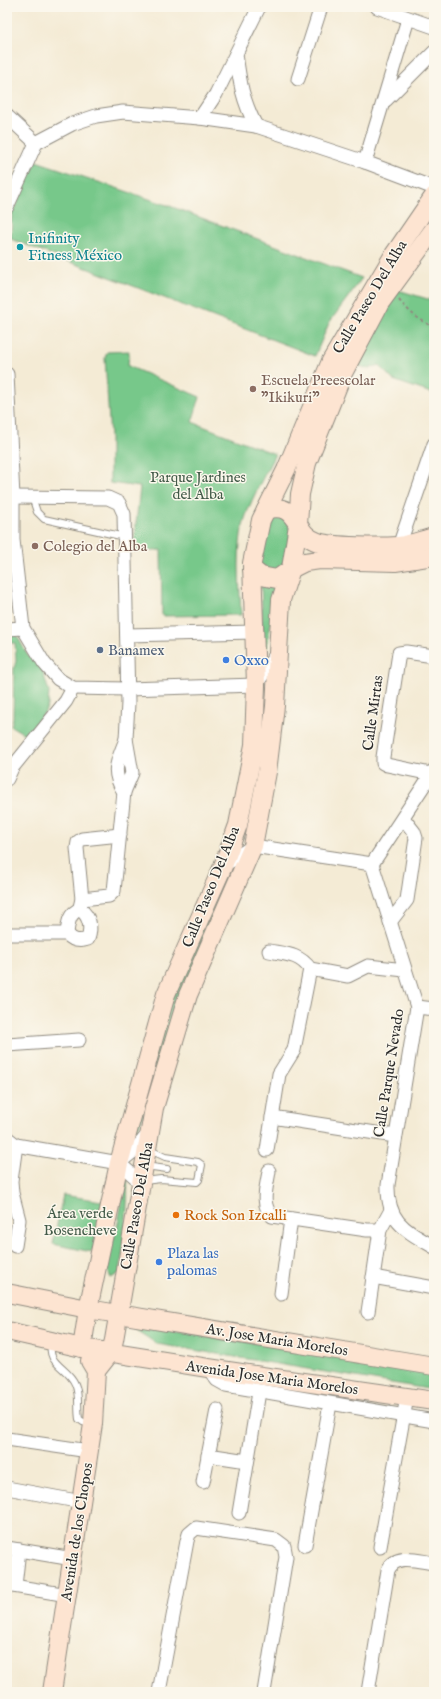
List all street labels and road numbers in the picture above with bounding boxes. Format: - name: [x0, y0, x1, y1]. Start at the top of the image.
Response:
- street label: Calle Paseo Del Alba: [329, 236, 412, 357]
- street label: Calle Mirtas: [358, 674, 388, 752]
- street label: Calle Paseo Del Alba: [178, 823, 244, 950]
- street label: Calle Parque Nevado: [369, 1007, 409, 1139]
- street label: Calle Paseo Del Alba: [116, 1140, 158, 1271]
- street label: Av. Jose Maria Morelos: [204, 1319, 349, 1361]
- street label: Avenida Jose Maria Morelos: [184, 1356, 359, 1400]
- street label: Avenida de los Chopos: [57, 1461, 97, 1604]

